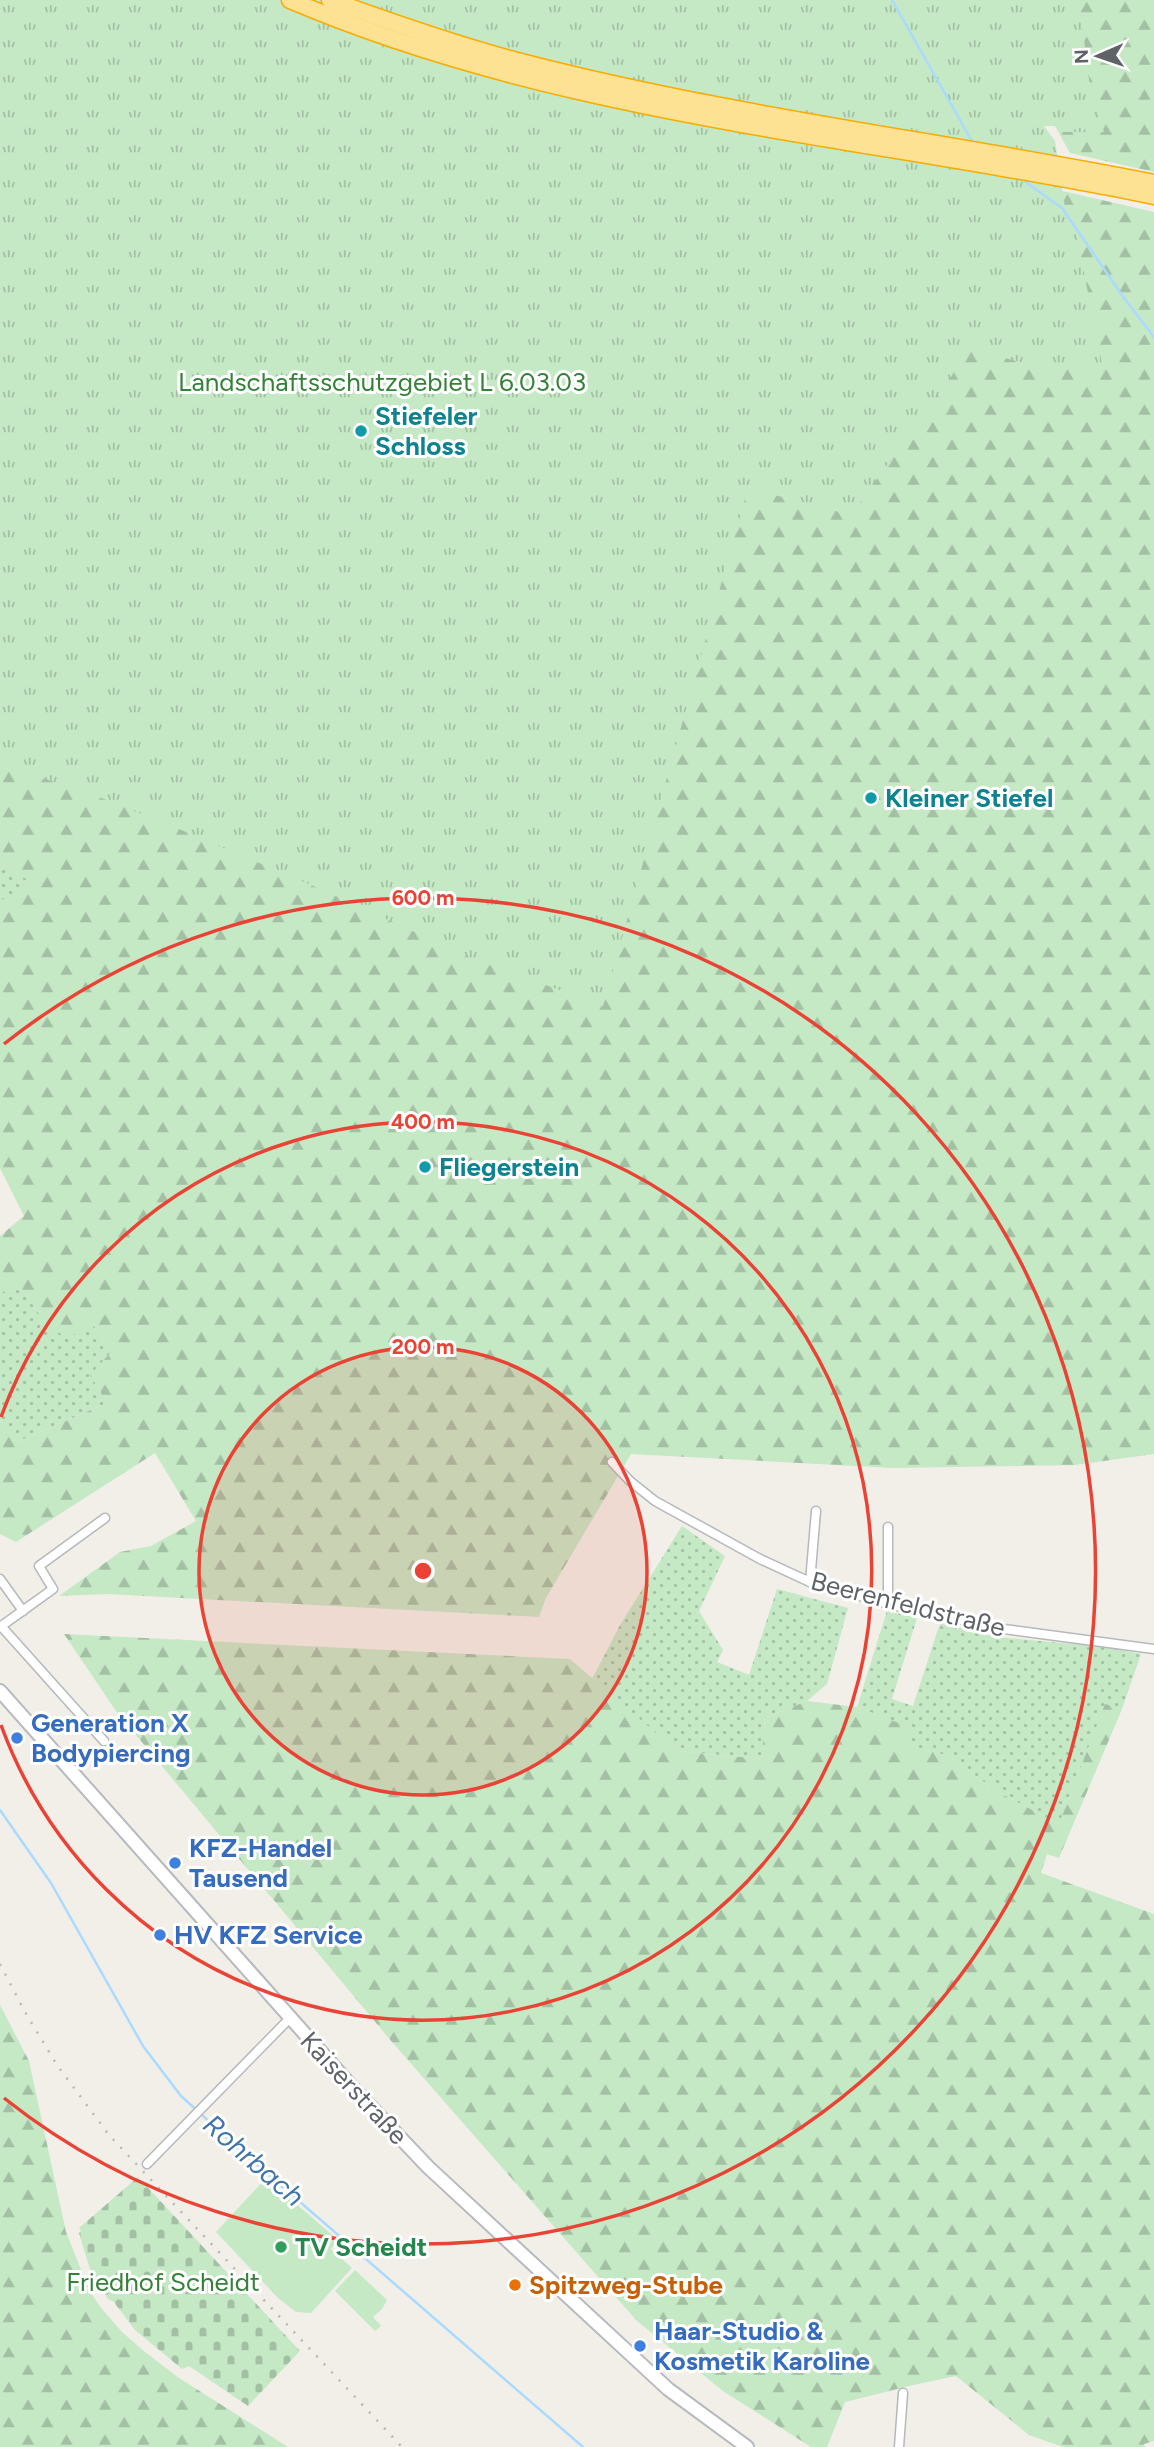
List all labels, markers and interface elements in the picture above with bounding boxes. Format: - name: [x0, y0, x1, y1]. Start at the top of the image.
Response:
- north arrow: [1063, 21, 1133, 91]
- text: N: [1070, 49, 1093, 64]
- park label: Landschaftsschutzgebiet L 6.03.03: [178, 366, 586, 398]
- place label: Stiefeler Schloss: [375, 400, 478, 462]
- marker: Stiefeler Schloss: [353, 423, 369, 439]
- place label: Kleiner Stiefel: [885, 782, 1053, 814]
- marker: Kleiner Stiefel: [863, 790, 879, 806]
- text: 600 m: [392, 885, 454, 910]
- text: 400 m: [391, 1109, 455, 1134]
- place label: Fliegerstein: [439, 1151, 579, 1183]
- marker: Fliegerstein: [417, 1159, 433, 1175]
- text: 200 m: [392, 1334, 454, 1359]
- centre of rings: [411, 1559, 435, 1583]
- street label: Beerenfeldstraße: [807, 1564, 1009, 1644]
- place label: Generation X Bodypiercing: [31, 1707, 191, 1769]
- marker: Generation X Bodypiercing: [9, 1730, 25, 1746]
- place label: KFZ-Handel Tausend: [189, 1832, 332, 1894]
- marker: KFZ-Handel Tausend: [167, 1855, 183, 1871]
- place label: HV KFZ Service: [174, 1919, 363, 1951]
- marker: HV KFZ Service: [152, 1927, 168, 1943]
- street label: Kaiserstraße: [294, 2025, 414, 2151]
- water label: Rohrbach: [197, 2107, 311, 2213]
- place label: TV Scheidt: [295, 2231, 427, 2263]
- marker: TV Scheidt: [273, 2239, 289, 2255]
- park label: Friedhof Scheidt: [66, 2266, 260, 2298]
- place label: Spitzweg-Stube: [529, 2269, 723, 2301]
- marker: Spitzweg-Stube: [507, 2277, 523, 2293]
- place label: Haar-Studio & Kosmetik Karoline: [654, 2315, 870, 2377]
- marker: Haar-Studio & Kosmetik Karoline: [632, 2338, 648, 2354]

